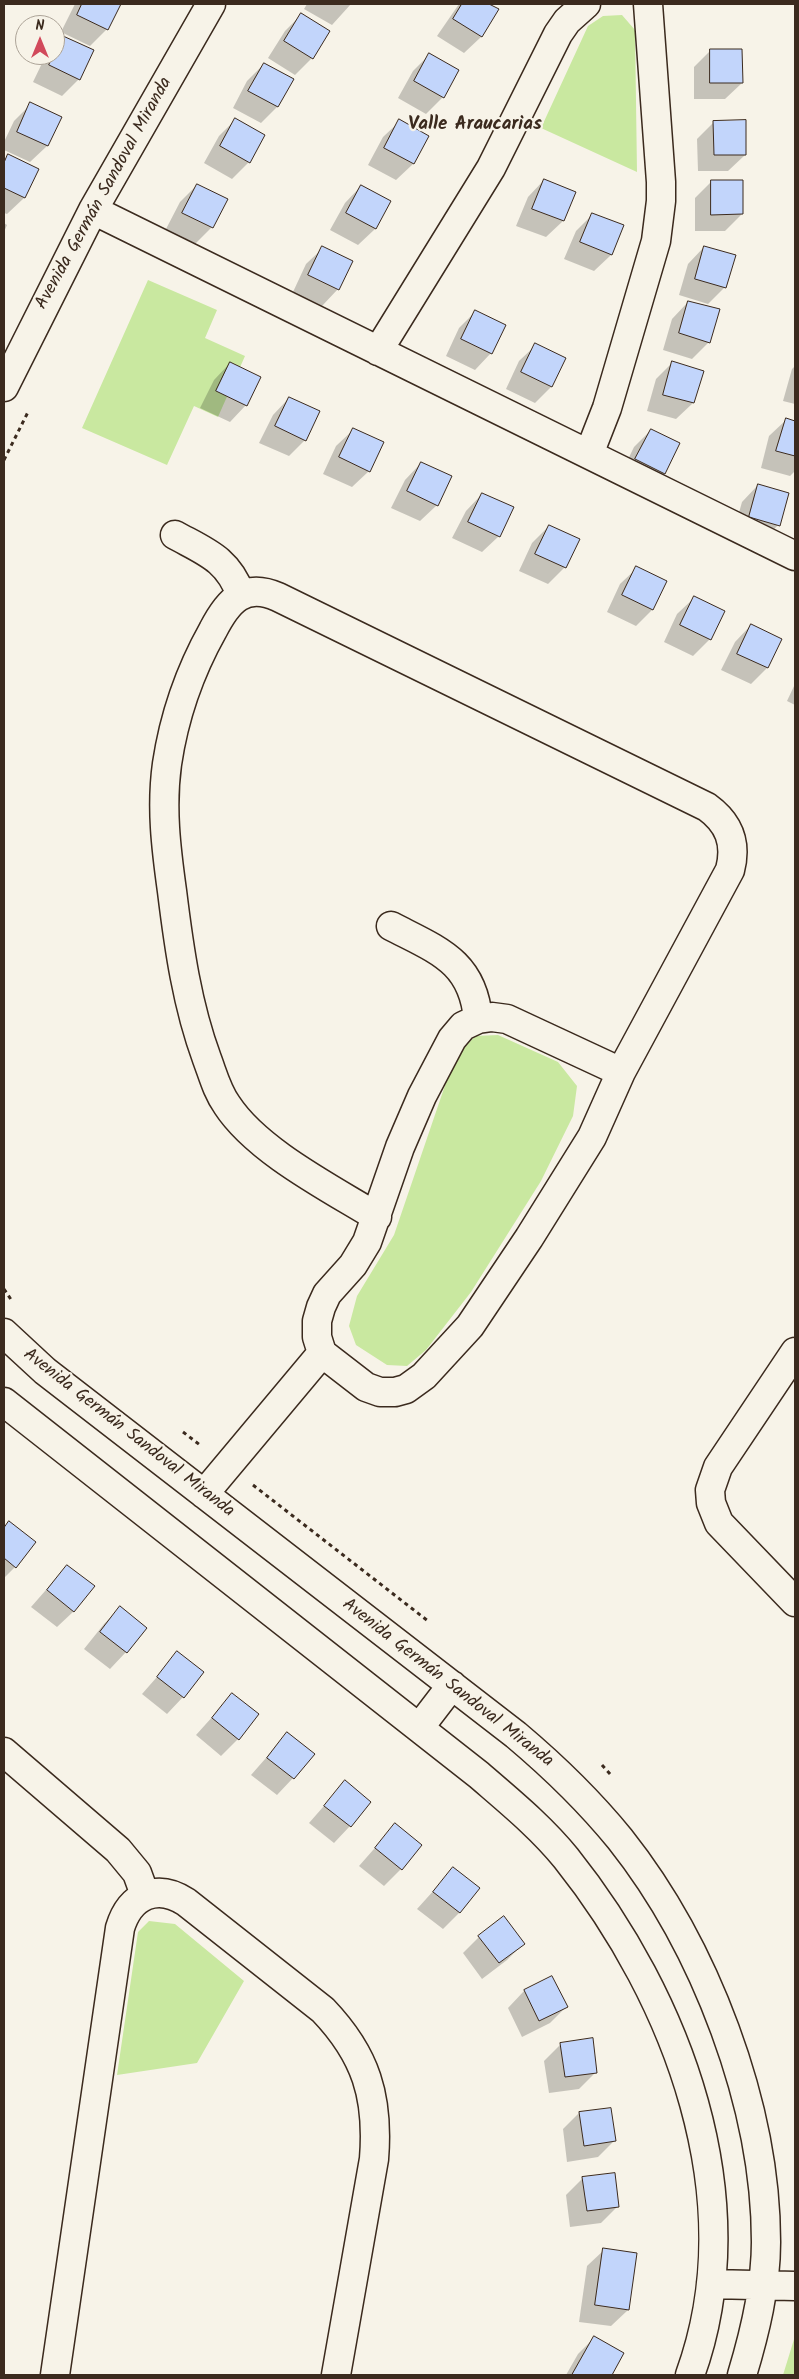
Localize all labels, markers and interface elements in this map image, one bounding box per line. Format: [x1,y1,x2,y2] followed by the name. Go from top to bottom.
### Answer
[15,15,65,65] north arrow
[36,15,44,37] text: N
[32,74,178,314] street label: Avenida Germán Sandoval Miranda
[408,115,542,137] district label: Valle Araucarias
[18,1345,238,1523] street label: Avenida Germán Sandoval Miranda
[337,1595,557,1773] street label: Avenida Germán Sandoval Miranda

